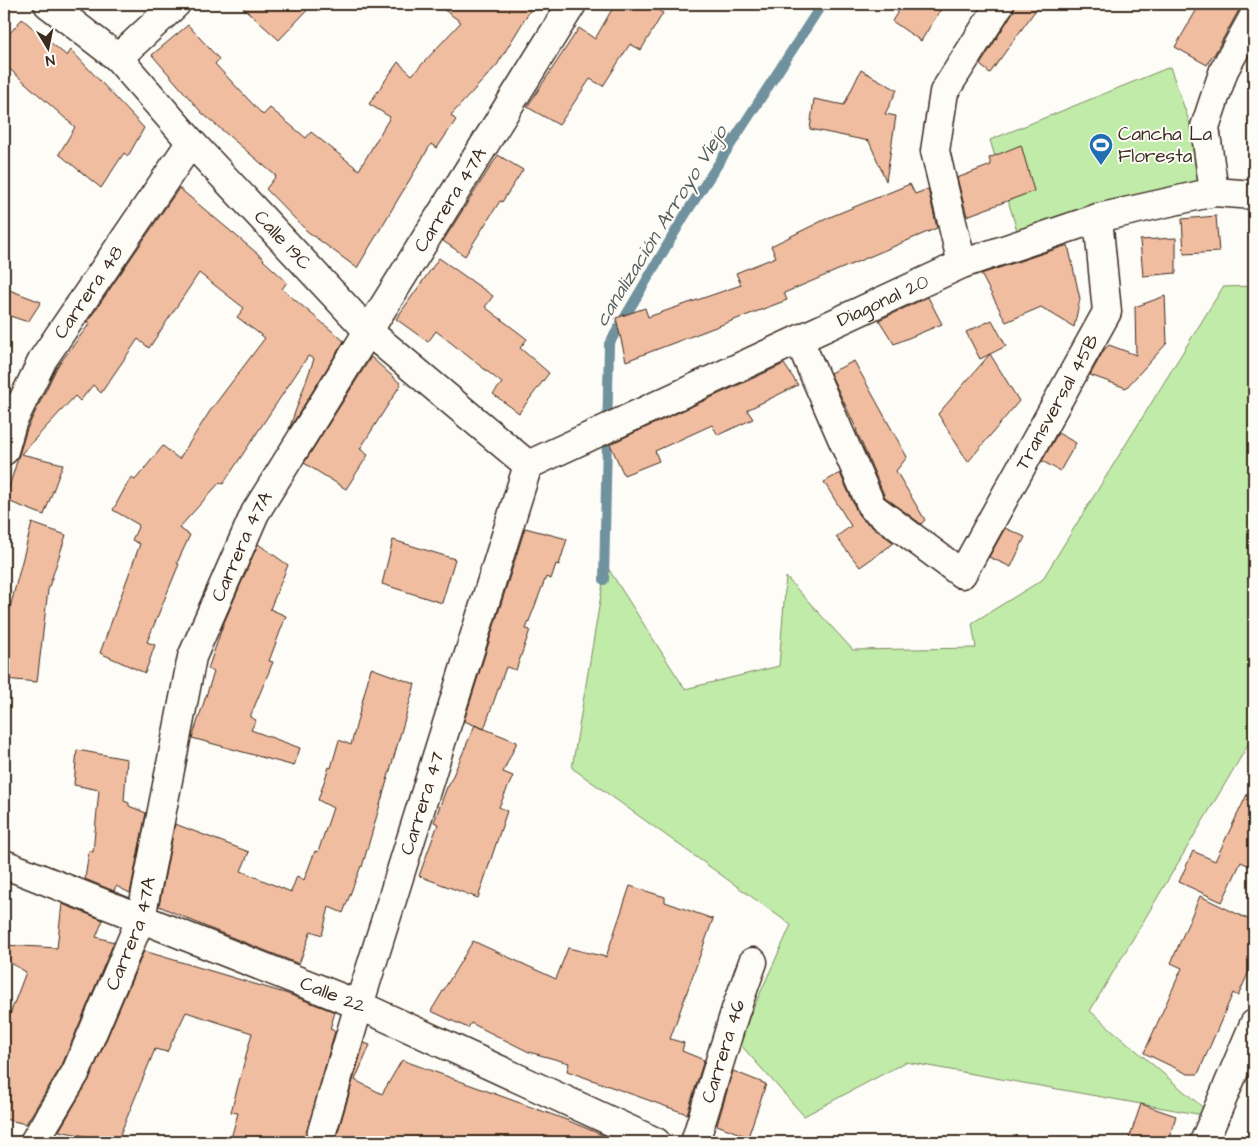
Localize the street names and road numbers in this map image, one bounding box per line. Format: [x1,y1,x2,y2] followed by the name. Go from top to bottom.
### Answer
[407,142,493,257] street label: Carrera 47A
[248,204,318,277] street label: Calle 19C
[47,240,130,344] street label: Carrera 48
[833,268,933,334] street label: Diagonal 20
[1009,329,1106,475] street label: Transversal 45B
[204,486,279,606] street label: Carrera 47A
[393,748,451,858] street label: Carrera 47
[99,874,162,994] street label: Carrera 47A
[296,969,371,1020] street label: Calle 22
[694,996,752,1106] street label: Carrera 46

